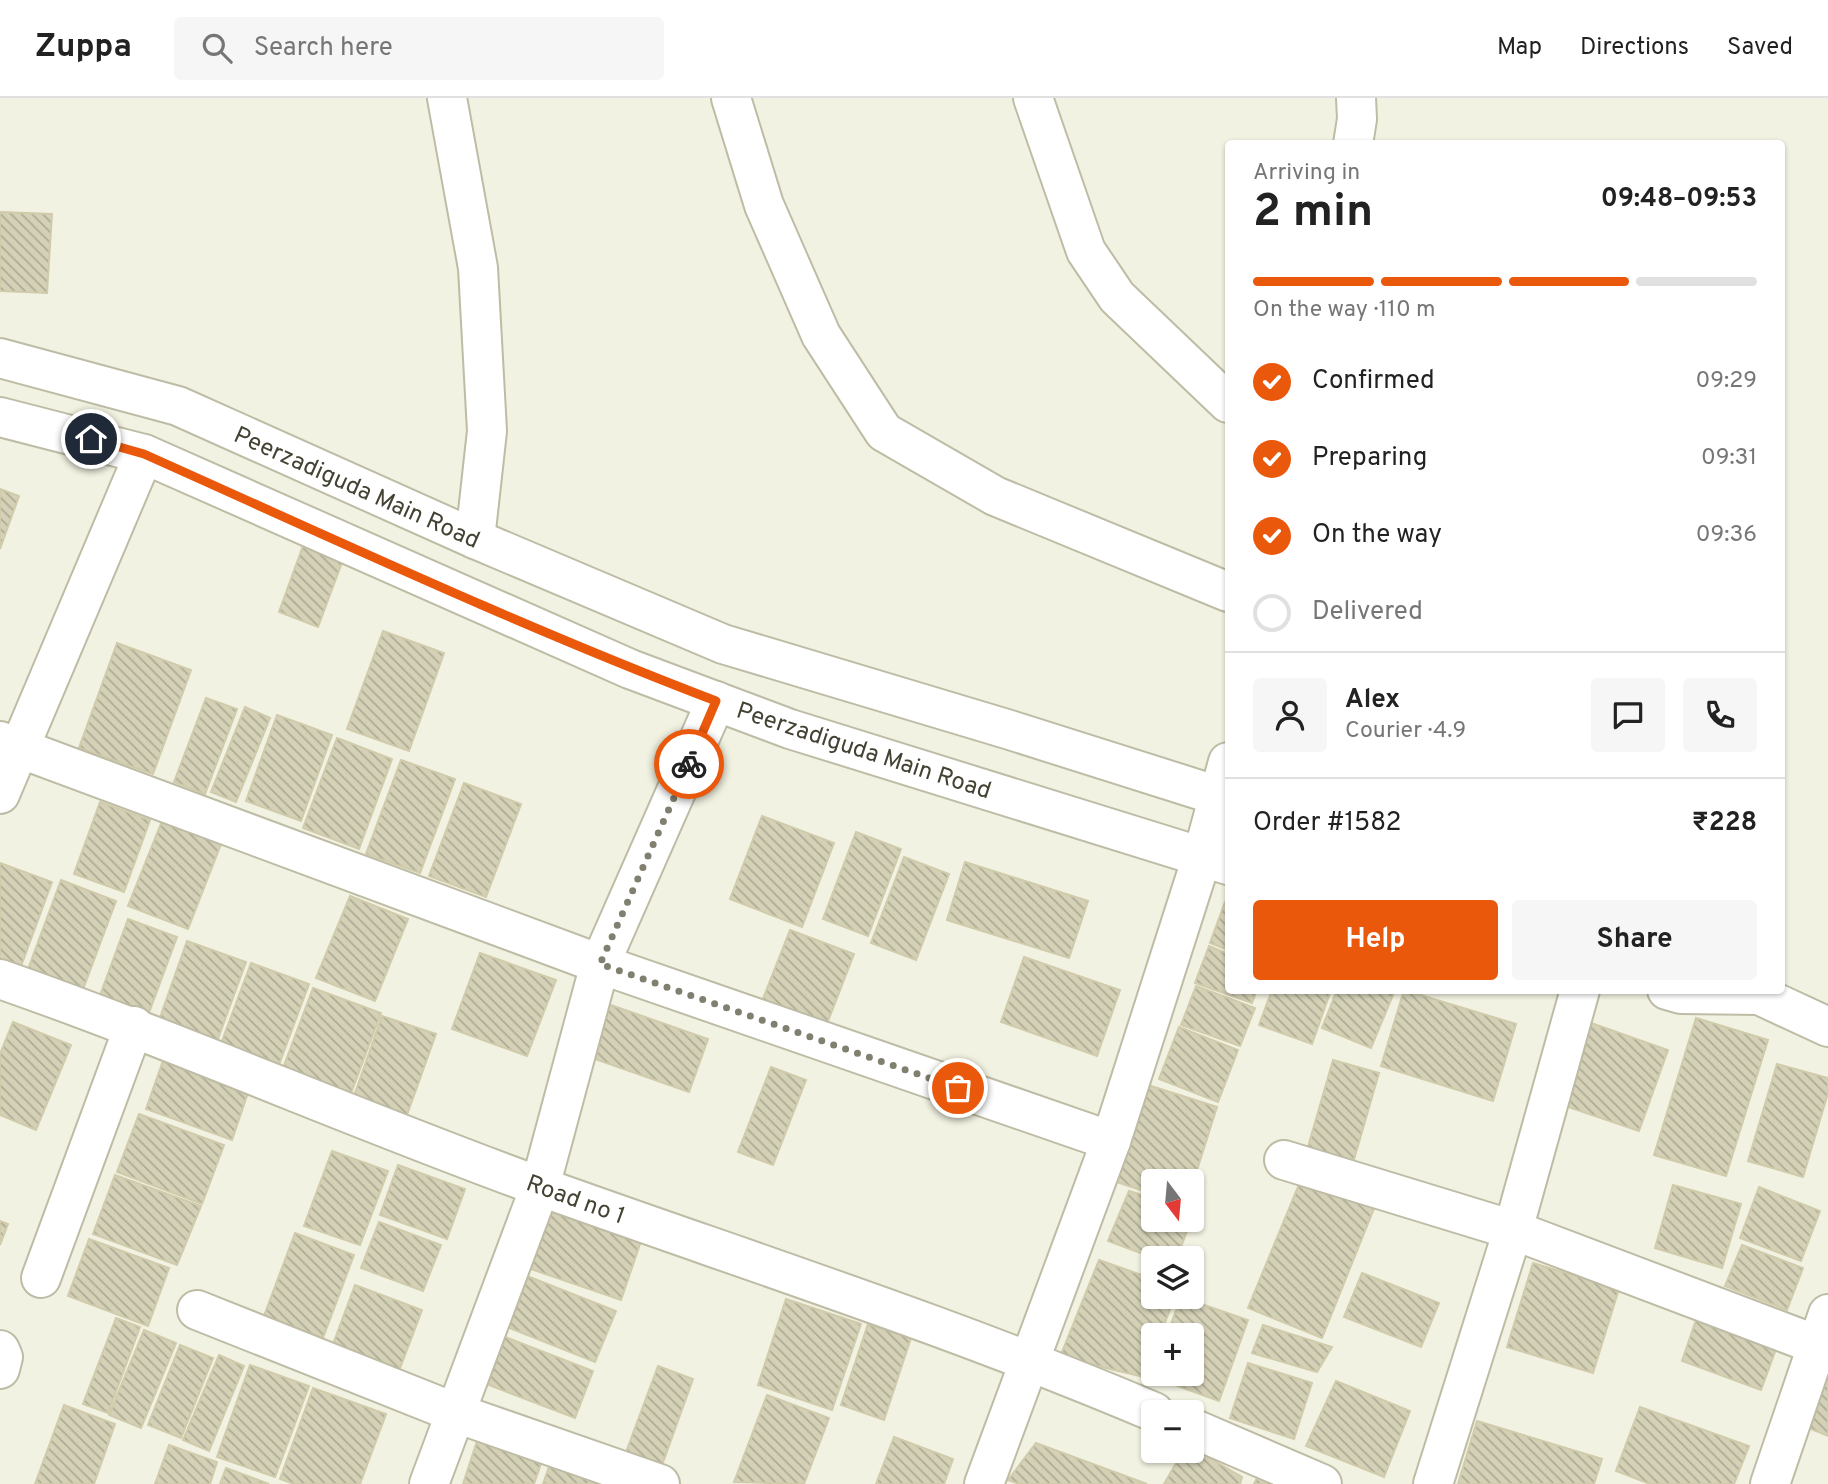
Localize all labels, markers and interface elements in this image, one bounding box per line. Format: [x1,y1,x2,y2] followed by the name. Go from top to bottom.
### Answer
[174,17,664,80] search box
[35,27,132,69] text: Zuppa
[198,29,236,67] icon: search
[254,32,393,65] text: Search here
[1497,33,1542,63] text: Map
[1580,33,1689,63] text: Directions
[1727,33,1793,63] text: Saved
[1253,159,1360,188] text: Arriving in
[1601,183,1757,216] text: 09:48–09:53
[1253,184,1373,243] text: 2 min
[1253,296,1436,325] text: On the way · 110 m
[1253,363,1291,401] icon: check
[1312,365,1435,398] text: Confirmed
[1696,367,1757,396] text: 09:29
[61,409,121,469] pin
[72,420,110,458] icon: home
[229,421,484,557] street label: Peerzadiguda Main Road
[1253,440,1291,478] icon: check
[1312,442,1427,475] text: Preparing
[1701,444,1757,473] text: 09:31
[1253,517,1291,555] icon: check
[1312,519,1442,552] text: On the way
[1696,521,1757,550] text: 09:36
[1312,596,1423,629] text: Delivered
[1253,678,1327,752] button: person
[1591,678,1665,752] button: chat
[1683,678,1757,752] button: phone
[1345,684,1400,717] text: Alex
[732,697,995,807] street label: Peerzadiguda Main Road
[1345,717,1466,746] text: Courier · 4.9
[654,729,724,799] courier
[670,745,708,783] icon: bike
[1253,807,1402,840] text: Order #1582
[1692,807,1757,840] text: ₹228
[1253,900,1498,980] button: Help
[1512,900,1757,980] button: Share
[928,1058,988,1118] pin
[939,1069,977,1107] icon: bag
[522,1169,629,1233] street label: Road no 1
[1141,1169,1204,1232] north arrow
[1141,1169,1204,1463] map controls
[1141,1246,1204,1309] button: layers
[1141,1323,1204,1386] button: +
[1141,1400,1204,1463] button: −

